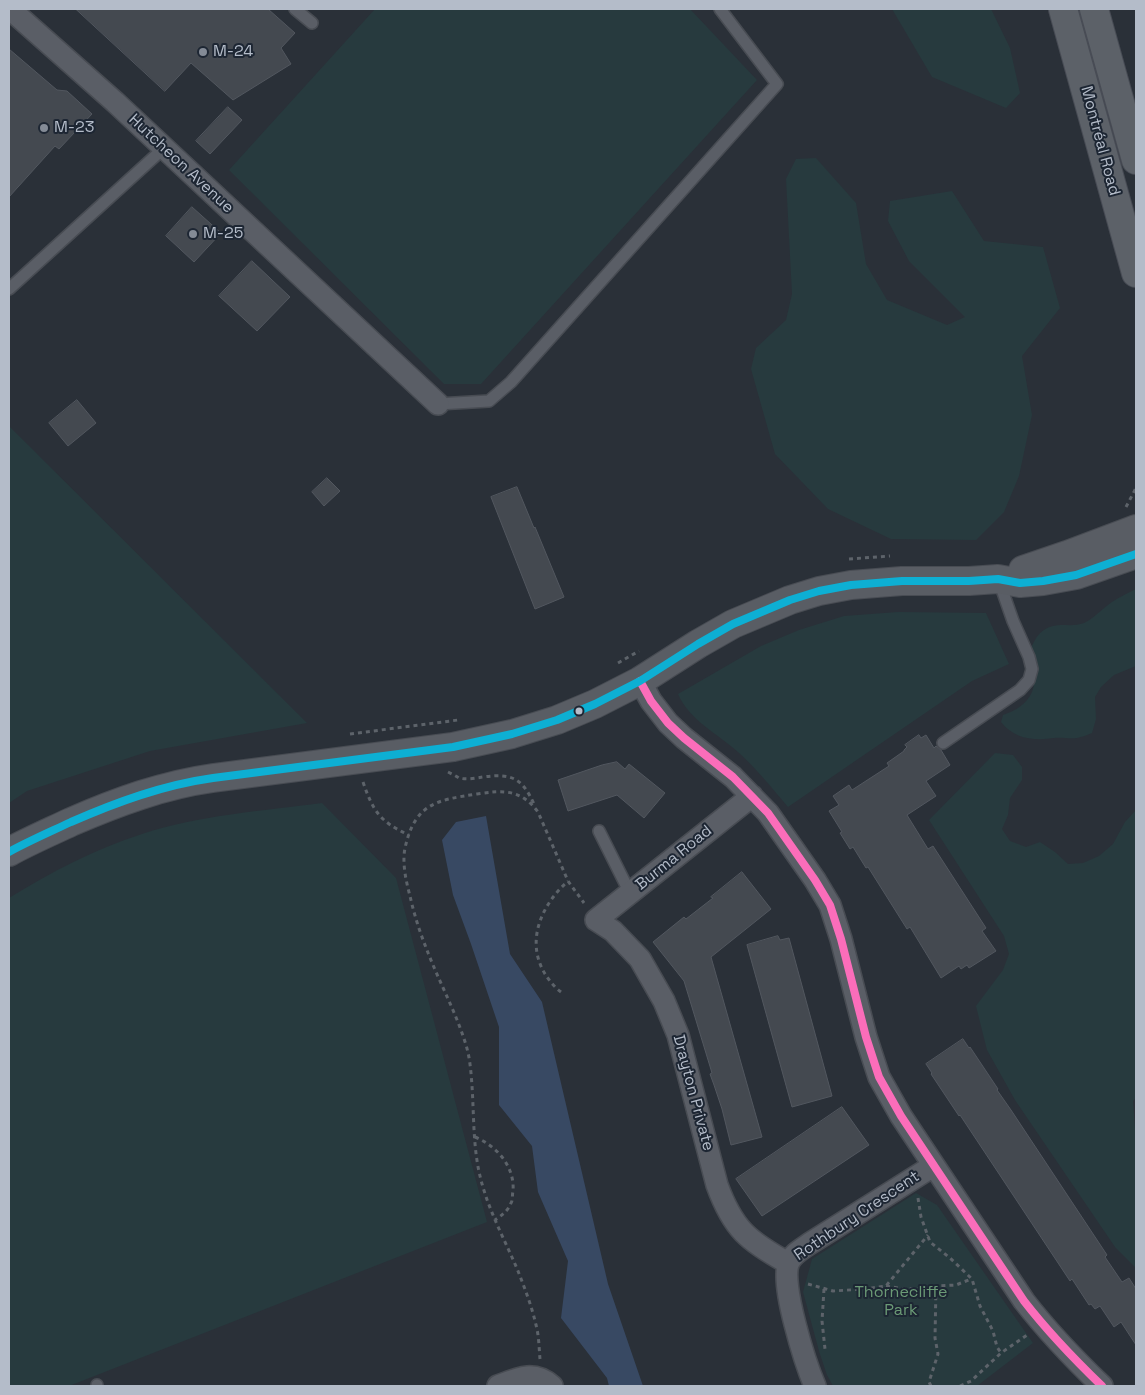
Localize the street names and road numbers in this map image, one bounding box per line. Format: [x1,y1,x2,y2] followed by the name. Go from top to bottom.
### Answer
[1076,84,1124,198] street label: Montréal Road
[125,110,237,218] street label: Hutcheon Avenue
[632,821,716,895] street label: Burma Road
[668,1033,718,1153] street label: Drayton Private
[791,1167,923,1265] street label: Rothbury Crescent

